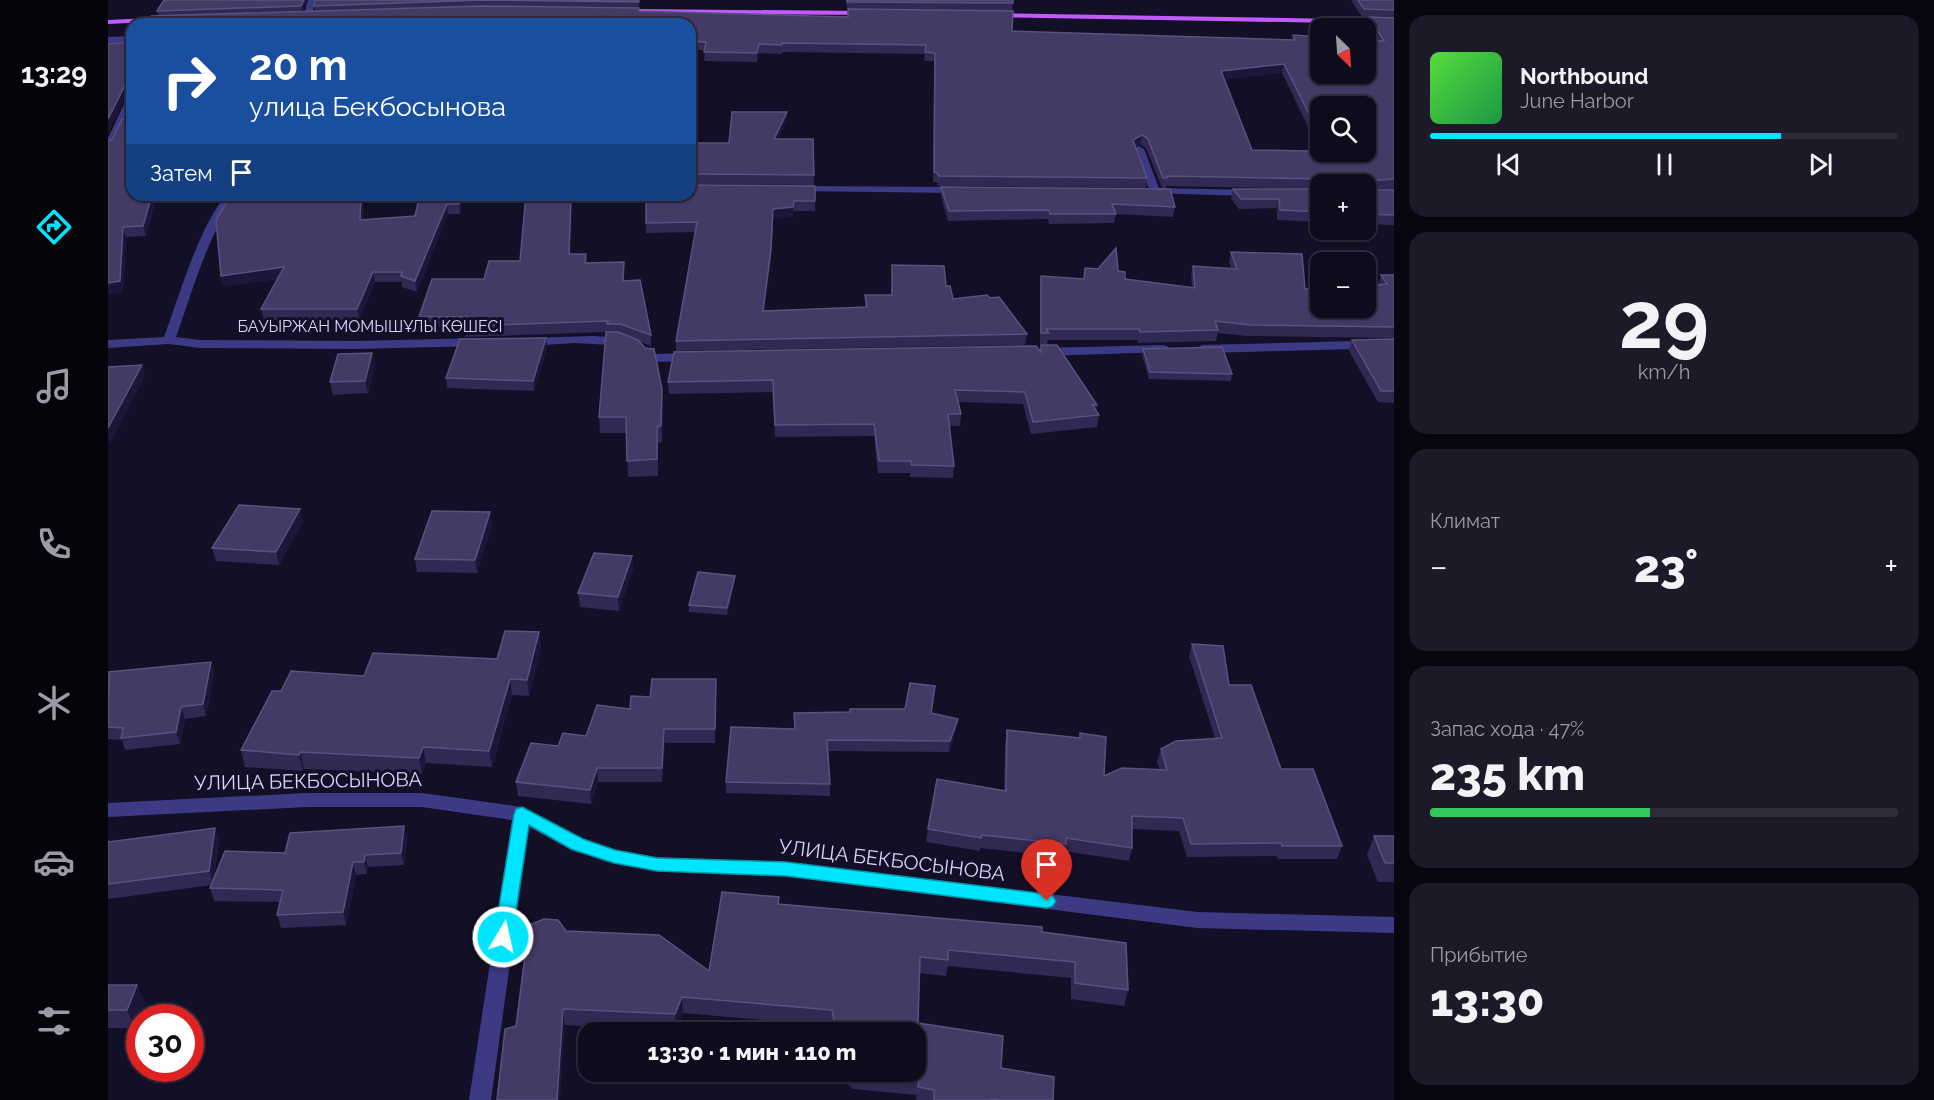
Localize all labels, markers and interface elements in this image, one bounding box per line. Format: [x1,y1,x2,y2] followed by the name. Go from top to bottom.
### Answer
[1310,18,1376,84] north arrow
[1310,18,1376,318] map controls
[249,41,348,90] text: 20 m
[150,42,228,120] icon: right
[21,58,87,89] text: 13:29
[1520,63,1649,89] text: Northbound
[1520,89,1634,113] text: June Harbor
[249,91,506,122] text: улица Бекбосынова
[1310,96,1376,162] button: search
[1492,148,1525,181] icon: previous
[1648,148,1681,181] icon: pause
[1804,148,1837,181] icon: next
[225,156,258,189] icon: arrive
[150,160,213,186] text: Затем
[1310,174,1376,240] button: +
[33,206,75,248] icon: directions
[1310,252,1376,318] button: −
[1619,275,1709,366] text: 29
[238,317,502,336] street label: БАУЫРЖАН МОМЫШҰЛЫ КӨШЕСІ
[1638,360,1690,384] text: km/h
[33,365,75,407] icon: music
[1430,509,1500,533] text: Климат
[33,523,75,565] icon: phone
[1634,540,1698,593] text: 23°
[1430,547,1448,586] text: −
[1884,547,1898,586] text: +
[33,682,75,724] icon: climate
[1430,717,1584,741] text: Запас хода · 47%
[1430,748,1585,801] text: 235 km
[194,767,423,795] street label: УЛИЦА БЕКБОСЫНОВА
[778,834,1007,886] street label: УЛИЦА БЕКБОСЫНОВА
[1021,839,1072,901] pin
[33,841,75,883] icon: car
[1030,848,1063,881] icon: arrive
[471,905,535,969] position arrow
[1430,943,1527,967] text: Прибытие
[1430,974,1544,1027] text: 13:30
[33,1000,75,1042] icon: filters
[126,1004,204,1082] speed limit sign: 30
[648,1039,856,1065] text: 13:30 · 1 мин · 110 m

